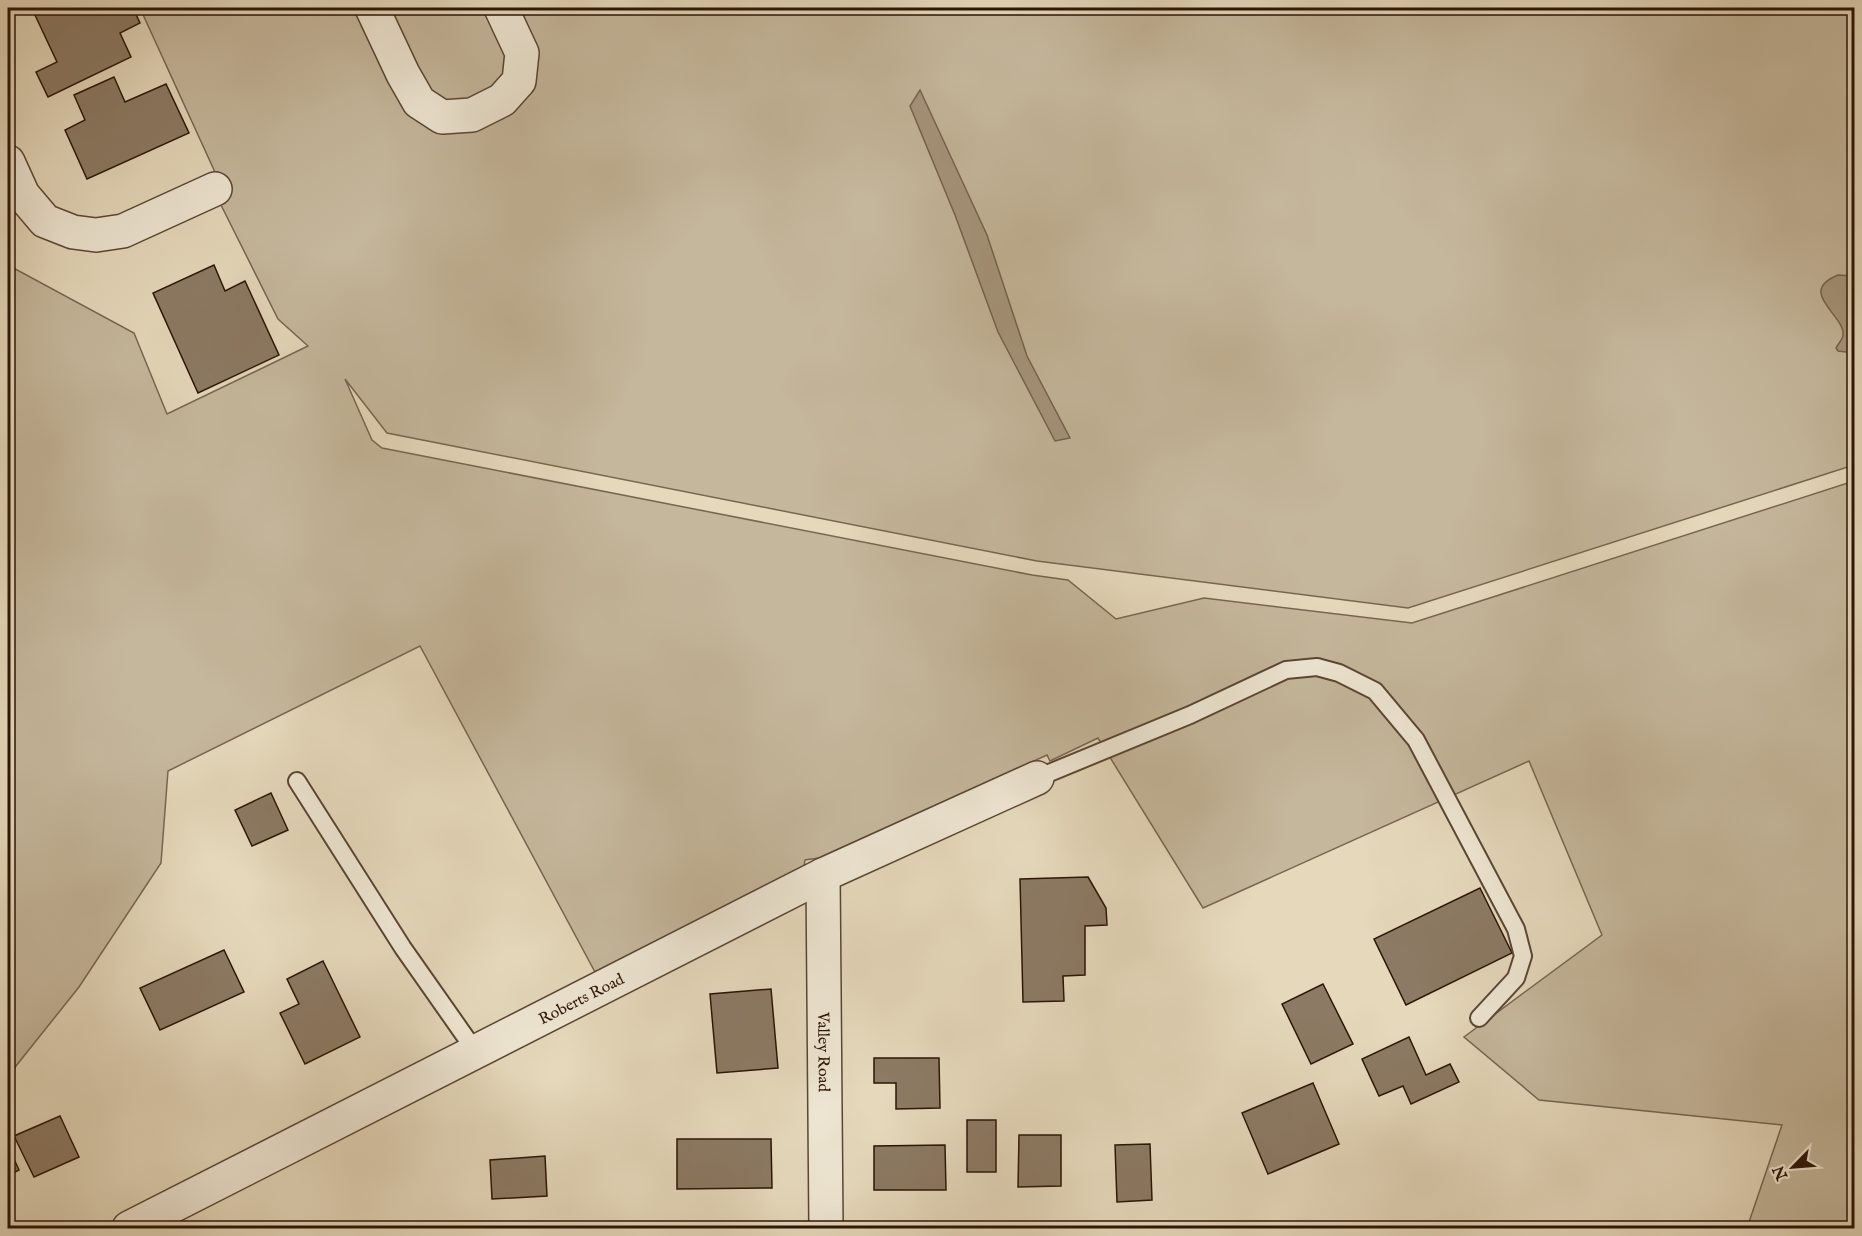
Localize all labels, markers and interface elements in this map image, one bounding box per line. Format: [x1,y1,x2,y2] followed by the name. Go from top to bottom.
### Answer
[536,970,628,1030] street label: Roberts Road
[812,1011,833,1093] street label: Valley Road
[1763,1137,1823,1197] north arrow
[1769,1162,1794,1184] text: N

